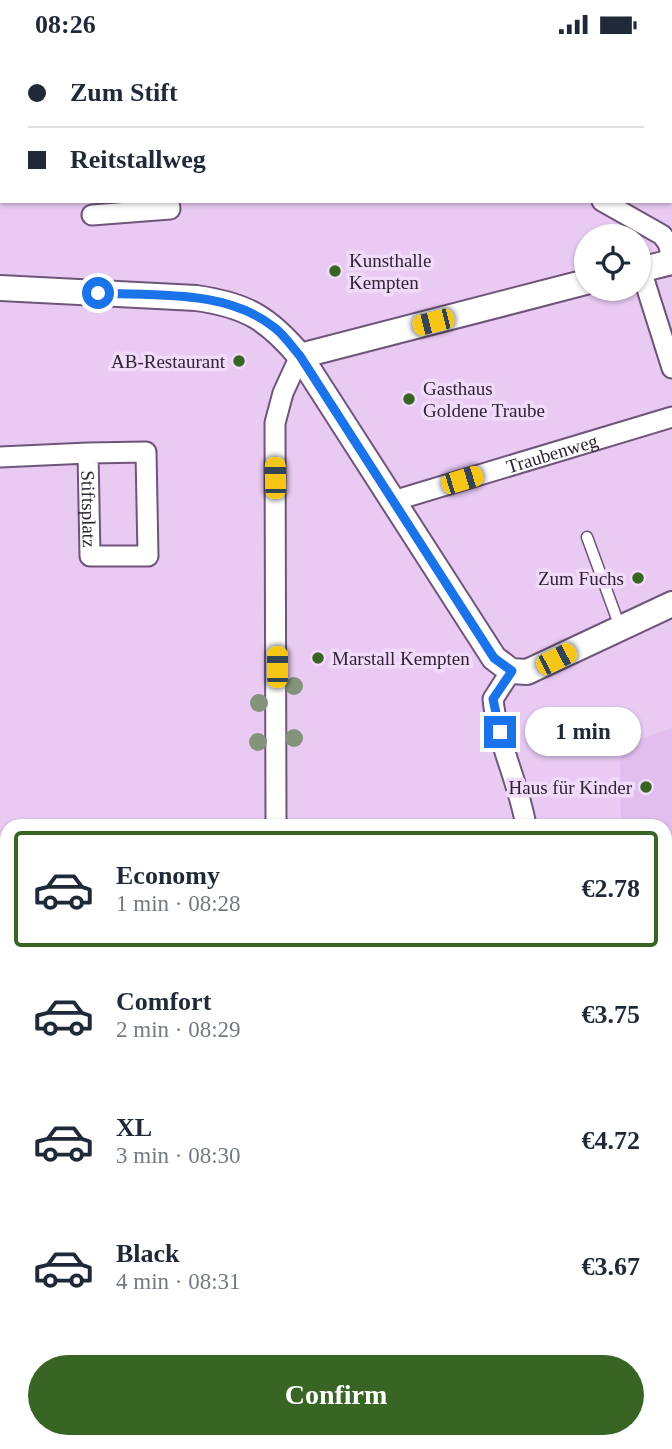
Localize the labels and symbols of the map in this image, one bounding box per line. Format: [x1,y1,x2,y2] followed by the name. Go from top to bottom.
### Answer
[349,250,431,293] place label: Kunsthalle Kempten
[327,263,343,279] marker: Kunsthalle Kempten
[82,277,114,309] route start
[411,307,456,337] car
[111,351,226,372] place label: AB-Restaurant
[231,353,247,369] marker: AB-Restaurant
[423,378,545,421] place label: Gasthaus Goldene Traube
[401,391,417,407] marker: Gasthaus Goldene Traube
[504,429,601,477] street label: Traubenweg
[265,457,286,499] car
[439,464,486,496] car
[78,470,100,548] street label: Stiftsplatz
[538,568,624,589] place label: Zum Fuchs
[630,570,646,586] marker: Zum Fuchs
[533,640,580,678] car
[267,646,288,688] car
[332,648,470,669] place label: Marstall Kempten
[310,650,326,666] marker: Marstall Kempten
[524,707,640,757] callout: 1 min
[484,716,516,748] route end
[509,777,633,798] place label: Haus für Kinder
[638,779,654,795] marker: Haus für Kinder

